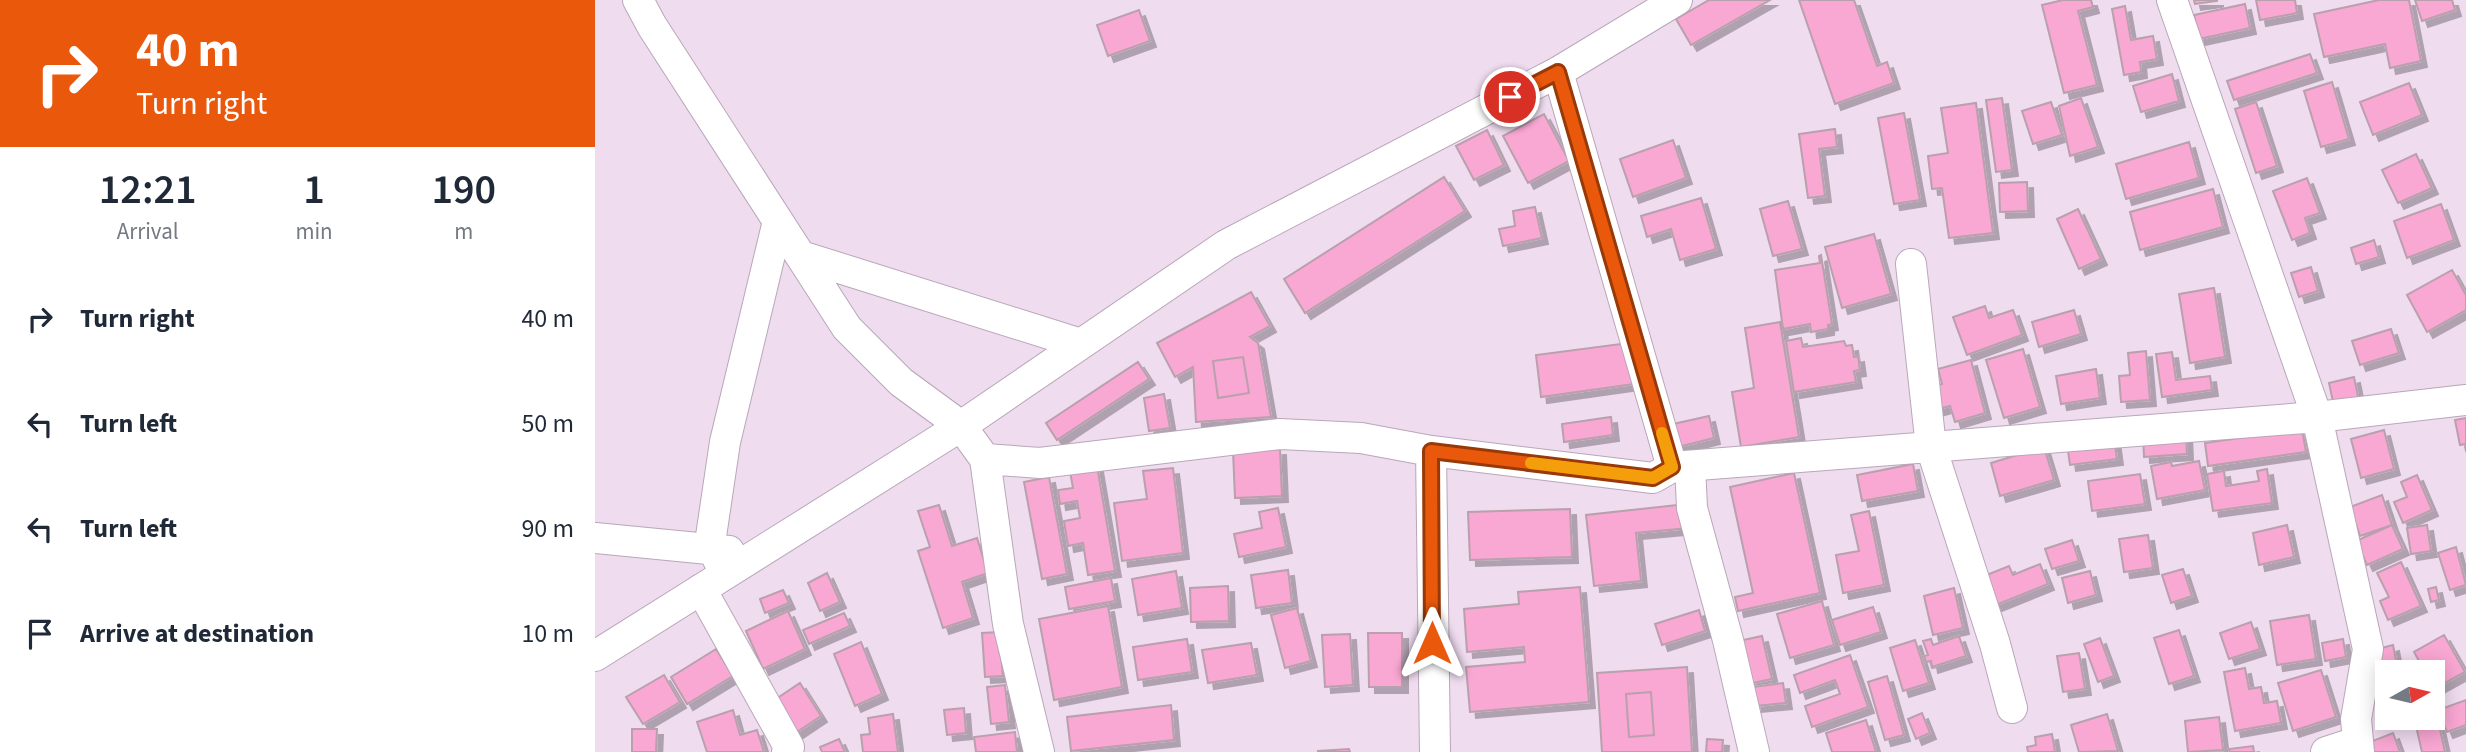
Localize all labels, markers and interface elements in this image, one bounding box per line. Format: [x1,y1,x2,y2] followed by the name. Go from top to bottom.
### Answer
[136,16,240,86] text: 40 m
[21,28,112,119] icon: right
[1480,67,1540,127] pin
[1491,78,1529,116] icon: arrive
[136,81,267,127] text: Turn right
[99,160,197,220] text: 12:21
[303,160,325,220] text: 1
[432,160,496,220] text: 190
[117,215,179,248] text: Arrival
[295,215,333,248] text: min
[454,215,473,248] text: m
[21,300,59,338] icon: right
[80,300,195,337] text: Turn right
[521,300,574,337] text: 40 m
[21,405,59,443] icon: left
[80,405,177,442] text: Turn left
[521,405,574,442] text: 50 m
[21,510,59,548] icon: left
[80,510,177,547] text: Turn left
[521,510,574,547] text: 90 m
[1395,606,1469,680] position arrow
[21,615,59,653] icon: arrive
[80,615,314,652] text: Arrive at destination
[521,615,574,652] text: 10 m
[2375,660,2445,730] north arrow
[2375,660,2445,730] map controls

